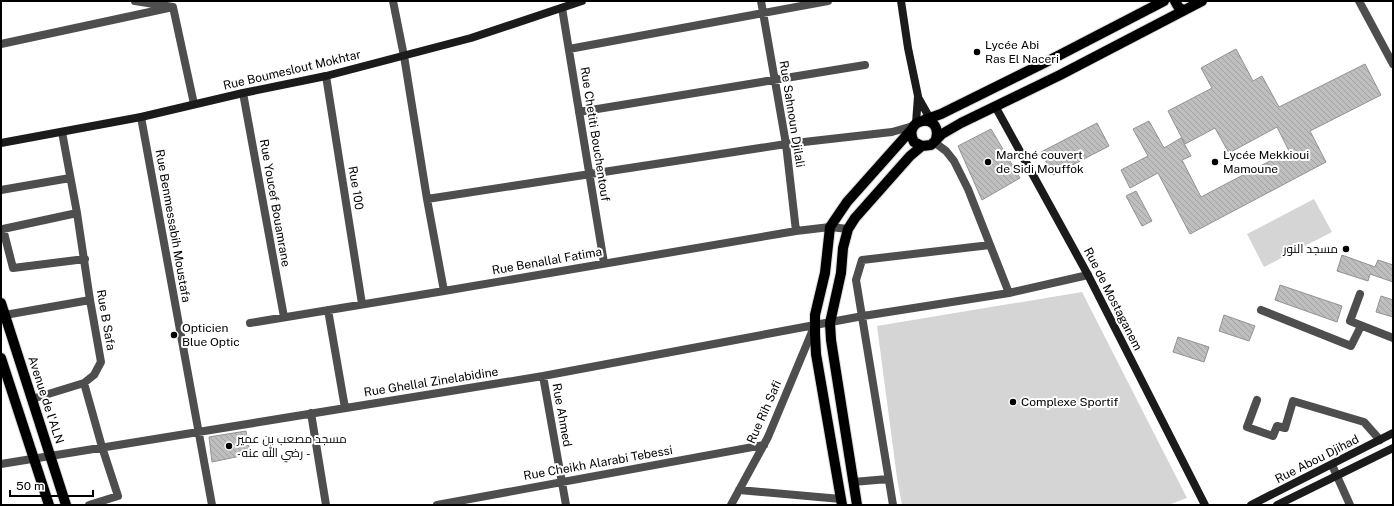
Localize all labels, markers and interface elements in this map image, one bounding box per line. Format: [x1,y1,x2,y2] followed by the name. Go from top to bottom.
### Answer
[985,38,1059,66] place label: Lycée Abi Ras El Naceri
[222,47,363,93] street label: Rue Boumeslout Mokhtar
[972,47,982,57] marker: Lycée Abi Ras El Naceri
[777,60,807,169] street label: Rue Sahnoun Djilali
[577,66,613,203] street label: Rue Chetiti Bouchentouf
[257,138,293,268] street label: Rue Youcef Bouamrane
[153,148,193,304] street label: Rue Benmessabih Moustafa
[996,148,1084,176] place label: Marché couvert de Sidi Mouffok
[1223,148,1309,176] place label: Lycée Mekkioui Mamoune
[983,157,993,167] marker: Marché couvert de Sidi Mouffok
[1210,157,1220,167] marker: Lycée Mekkioui Mamoune
[346,165,366,211] street label: Rue 100
[1282,242,1338,256] place label: مسجد النور
[491,244,603,278] street label: Rue Benallal Fatima
[1341,244,1351,254] marker: مسجد النور
[1081,245,1145,353] street label: Rue de Mostaganem
[94,289,118,351] street label: Rue B Safa
[182,321,240,349] place label: Opticien Blue Optic
[169,330,179,340] marker: Opticien Blue Optic
[25,354,67,446] street label: Avenue de l'ALN
[363,364,499,400] street label: Rue Ghellal Zinelabidine
[744,378,784,446] street label: Rue Rih Safi
[550,382,574,448] street label: Rue Ahmed
[1021,395,1119,409] place label: Complexe Sportif
[1008,397,1018,407] marker: Complexe Sportif
[236,432,347,463] place label: مسجد مصعب بن عمير -رضي الله عنه -
[1273,432,1361,486] street label: Rue Abou Djihad
[224,441,234,451] marker: مسجد مصعب بن عمير -رضي الله عنه -
[522,443,674,483] street label: Rue Cheikh Alarabi Tebessi
[10,472,93,498] scale bar
[16,479,44,493] text: 50 m

